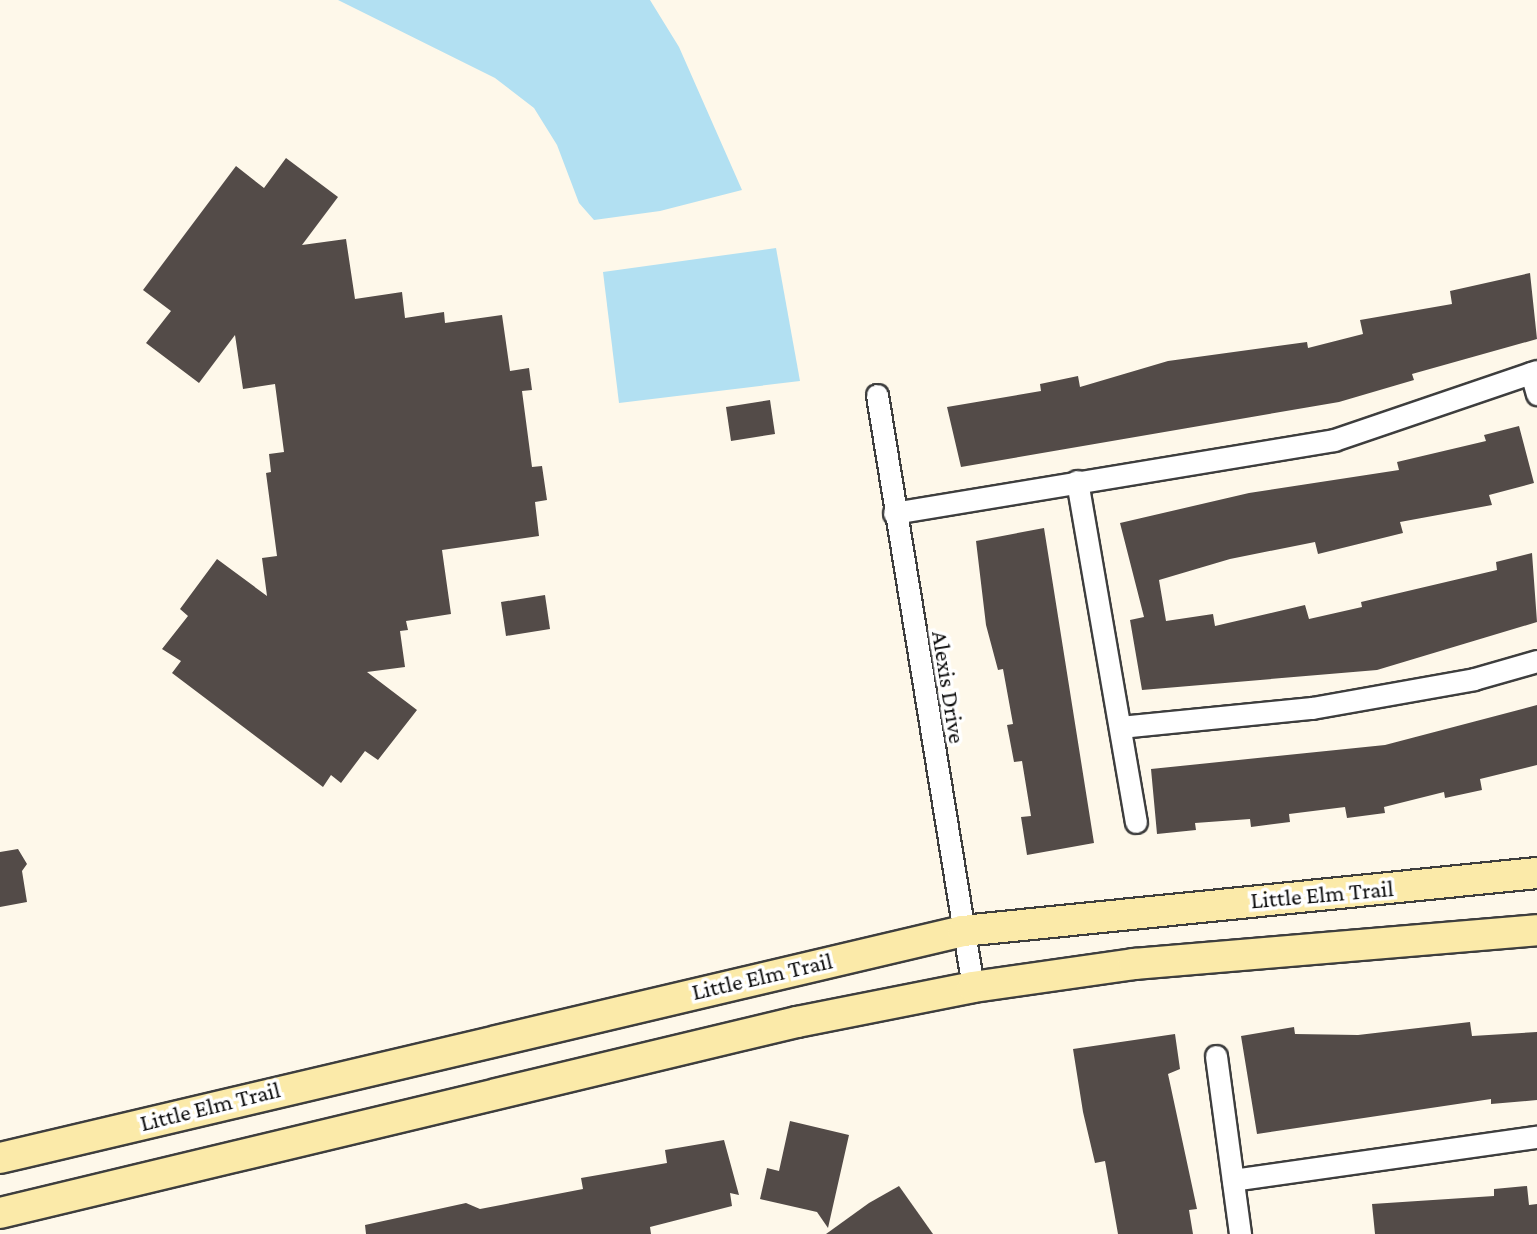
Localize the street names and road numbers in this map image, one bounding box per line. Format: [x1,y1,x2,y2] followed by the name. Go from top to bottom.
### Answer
[926,629,972,745] street label: Alexis Drive
[1249,873,1395,915] street label: Little Elm Trail
[689,946,835,1006] street label: Little Elm Trail
[137,1075,283,1137] street label: Little Elm Trail

